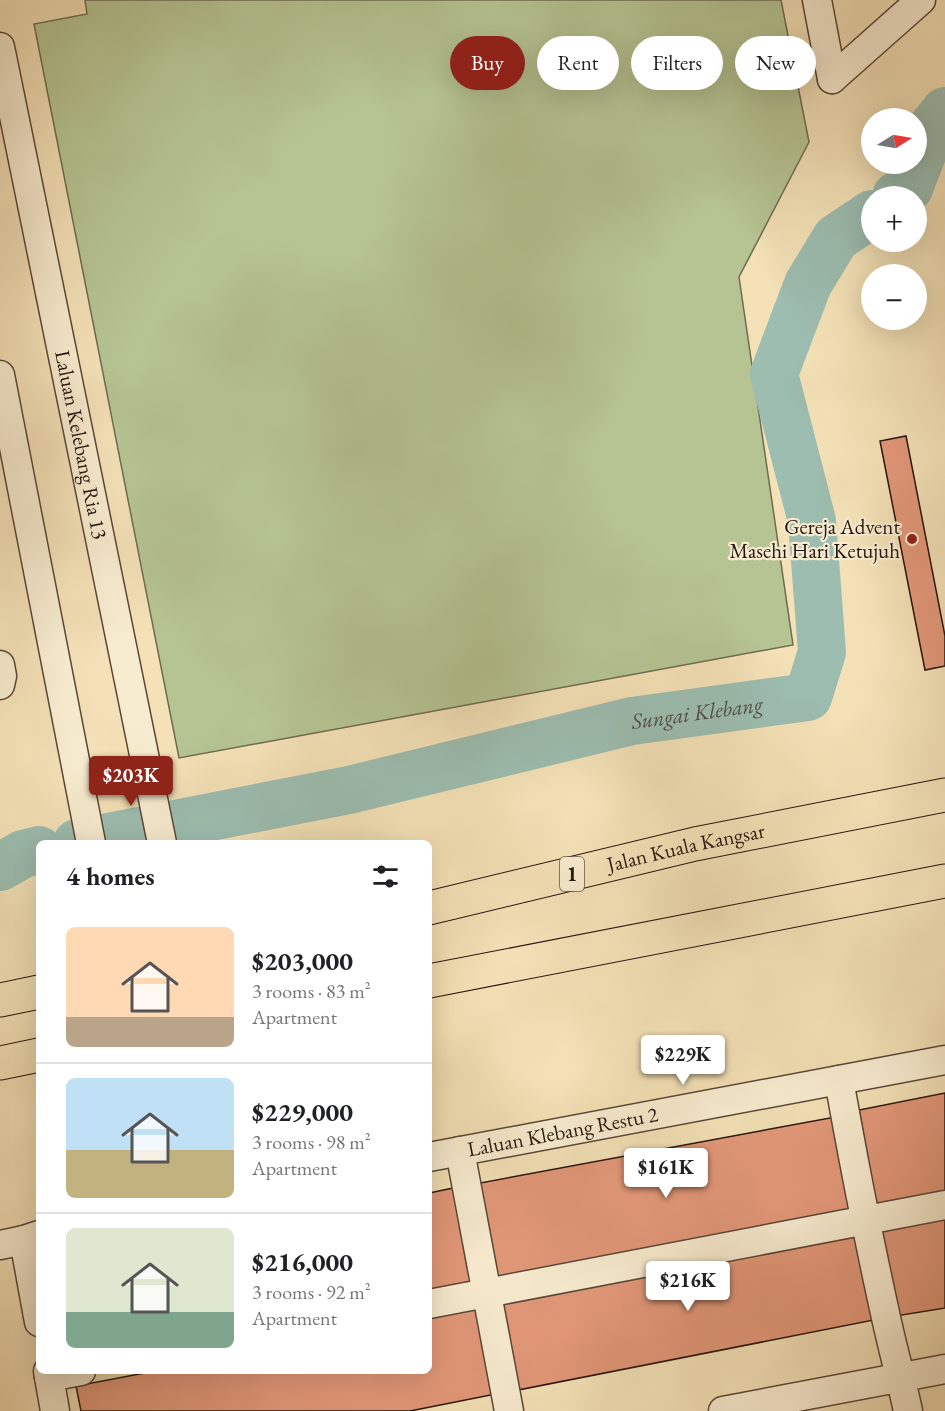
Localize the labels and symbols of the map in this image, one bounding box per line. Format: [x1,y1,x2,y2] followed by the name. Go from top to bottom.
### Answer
[861,108,927,174] north arrow
[49,348,114,542] street label: Laluan Kelebang Ria 13
[729,513,900,564] place label: Gereja Advent Masehi Hari Ketujuh
[905,532,919,546] marker: Gereja Advent Masehi Hari Ketujuh
[629,689,765,736] water label: Sungai Klebang
[89,756,173,807] pin: $203K
[602,817,767,878] street label: Jalan Kuala Kangsar
[560,857,584,891] road number: 1
[641,1035,725,1086] pin: $229K
[465,1100,660,1163] street label: Laluan Klebang Restu 2
[624,1148,708,1199] pin: $161K
[646,1261,730,1312] pin: $216K

